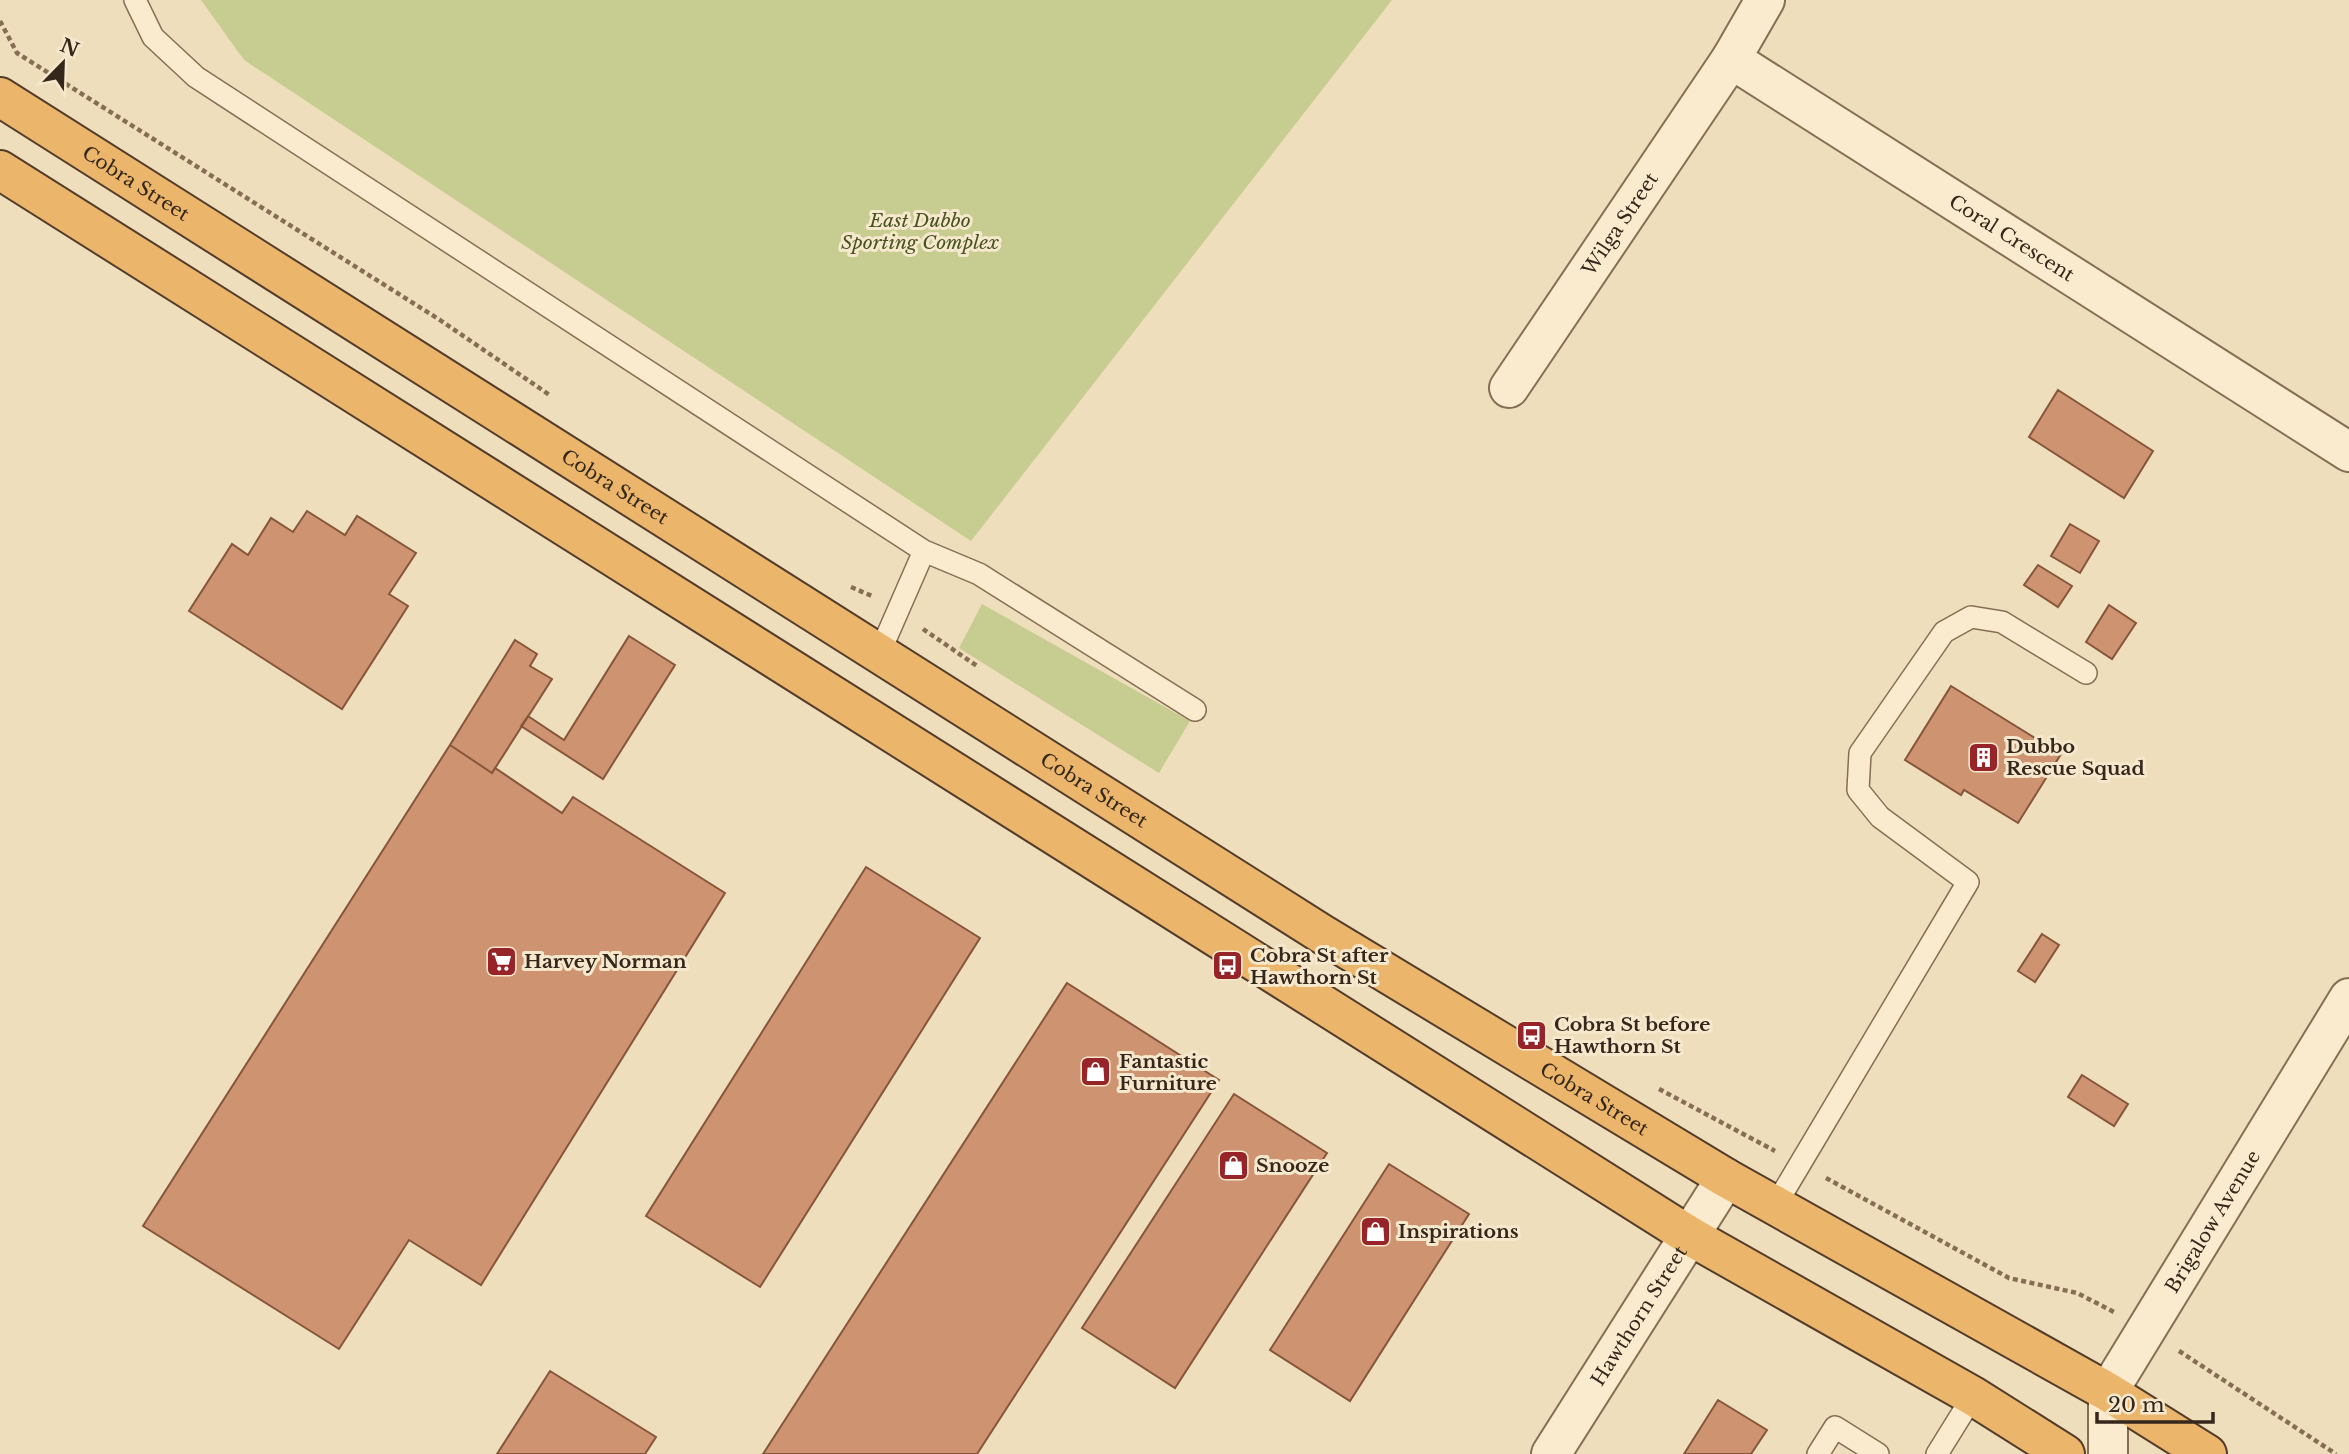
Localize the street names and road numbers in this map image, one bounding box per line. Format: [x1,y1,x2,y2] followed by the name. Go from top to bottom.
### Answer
[78,141,194,226] street label: Cobra Street
[1576,167,1663,281] street label: Wilga Street
[1945,189,2080,286] street label: Coral Crescent
[557,444,674,529] street label: Cobra Street
[1036,747,1153,833] street label: Cobra Street
[1536,1057,1653,1140] street label: Cobra Street
[2160,1146,2265,1297] street label: Brigalow Avenue
[1586,1240,1692,1390] street label: Hawthorn Street

